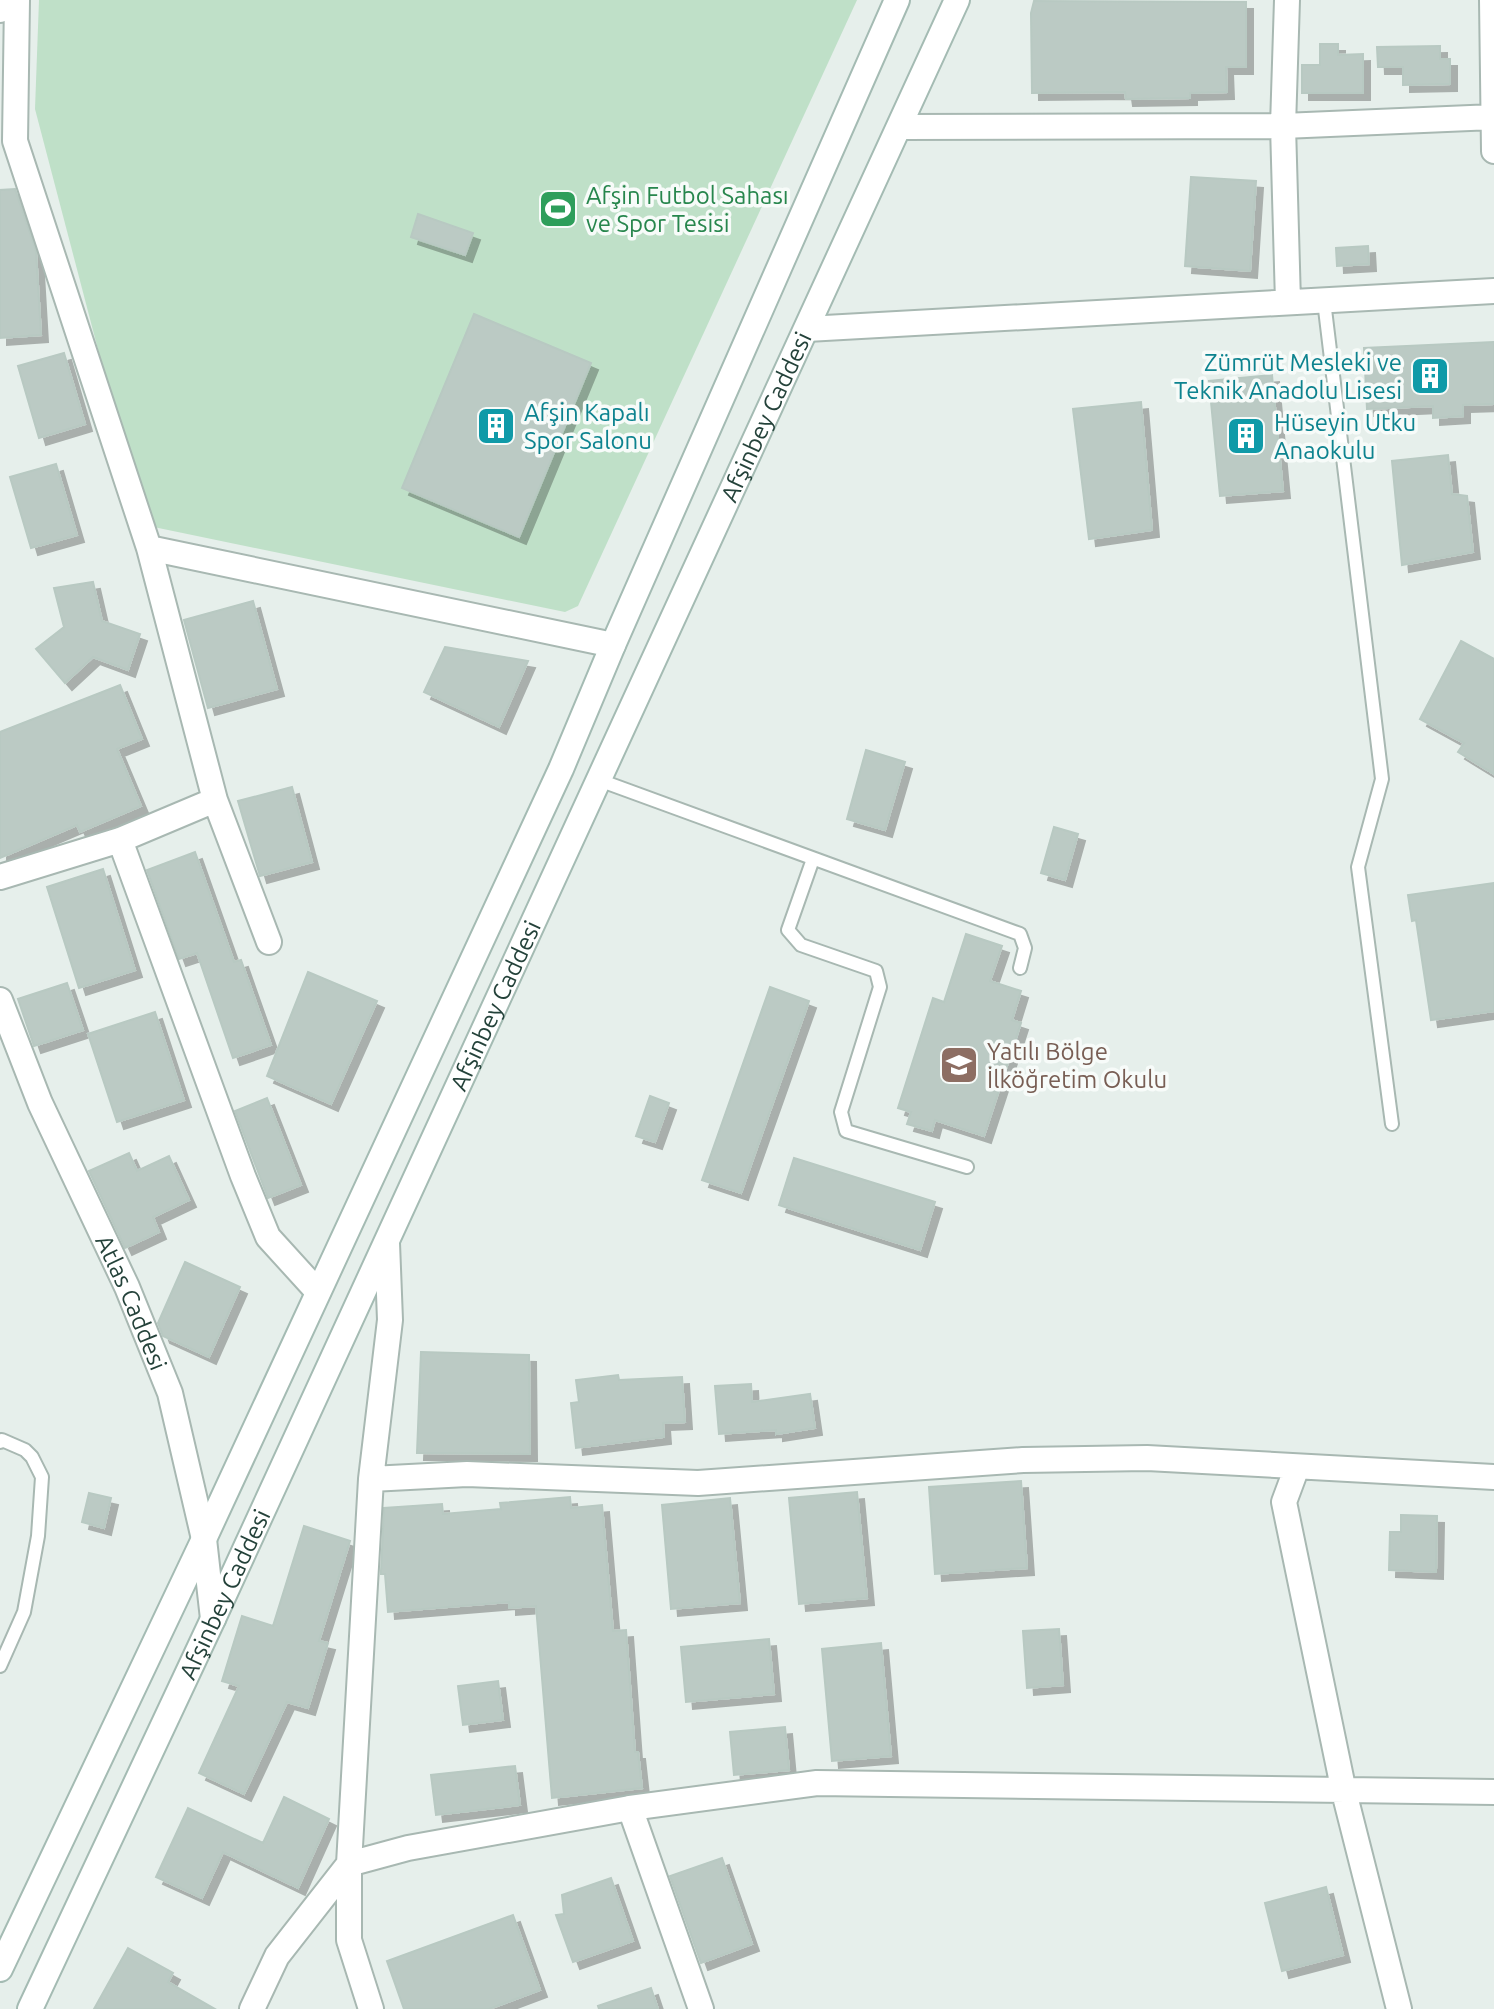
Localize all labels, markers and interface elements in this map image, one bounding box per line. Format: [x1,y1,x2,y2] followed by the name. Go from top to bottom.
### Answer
[586,182,789,237] place label: Afşin Futbol Sahası ve Spor Tesisi
[537,188,579,230] sports icon: Afşin Futbol Sahası ve Spor Tesisi
[715,328,816,506] street label: Afşinbey Caddesi
[1174,349,1402,404] place label: Zümrüt Mesleki ve Teknik Anadolu Lisesi
[1409,355,1451,397] building icon: Zümrüt Mesleki ve Teknik Anadolu Lisesi
[524,399,652,454] place label: Afşin Kapalı Spor Salonu
[475,405,517,447] building icon: Afşin Kapalı Spor Salonu
[1274,409,1416,464] place label: Hüseyin Utku Anaokulu
[1225,415,1267,457] building icon: Hüseyin Utku Anaokulu
[444,916,546,1095] street label: Afşinbey Caddesi
[987,1038,1167,1093] place label: Yatılı Bölge İlköğretim Okulu
[938,1044,980,1086] school or university icon: Yatılı Bölge İlköğretim Okulu
[91,1230,173,1374] street label: Atlas Caddesi
[173,1505,275,1683] street label: Afşinbey Caddesi

